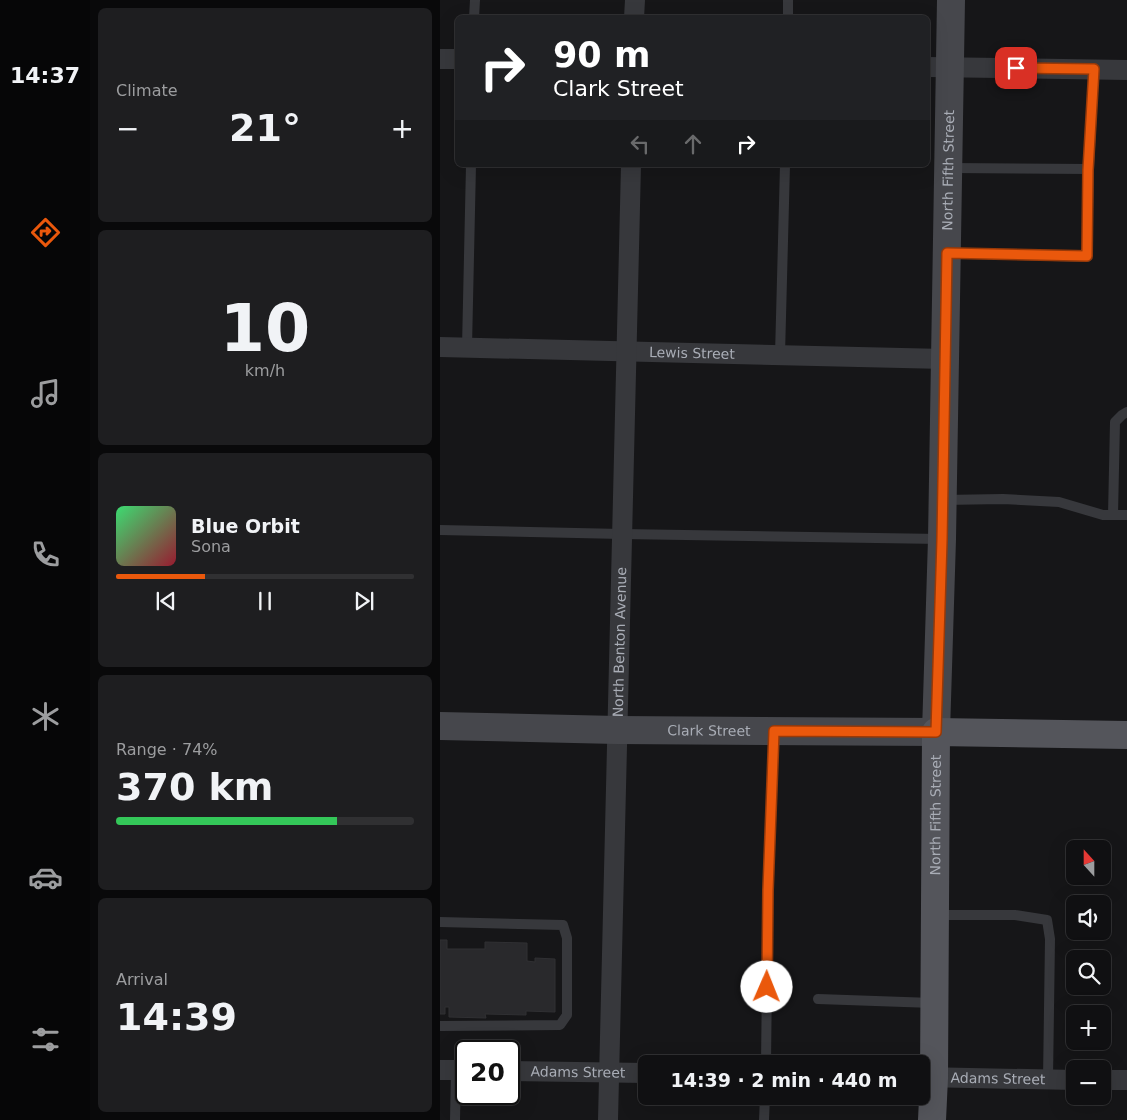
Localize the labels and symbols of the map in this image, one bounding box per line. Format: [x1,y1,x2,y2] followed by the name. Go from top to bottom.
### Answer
[995,47,1037,89] pin
[939,109,957,231] street label: North Fifth Street
[649,344,736,362] street label: Lewis Street
[610,567,629,717] street label: North Benton Avenue
[667,722,751,739] street label: Clark Street
[927,754,944,875] street label: North Fifth Street
[1066,840,1111,885] north arrow
[740,960,792,1012] position arrow
[455,1040,520,1105] speed limit sign: 20
[530,1063,626,1081] street label: Adams Street
[950,1070,1046,1087] street label: Adams Street

